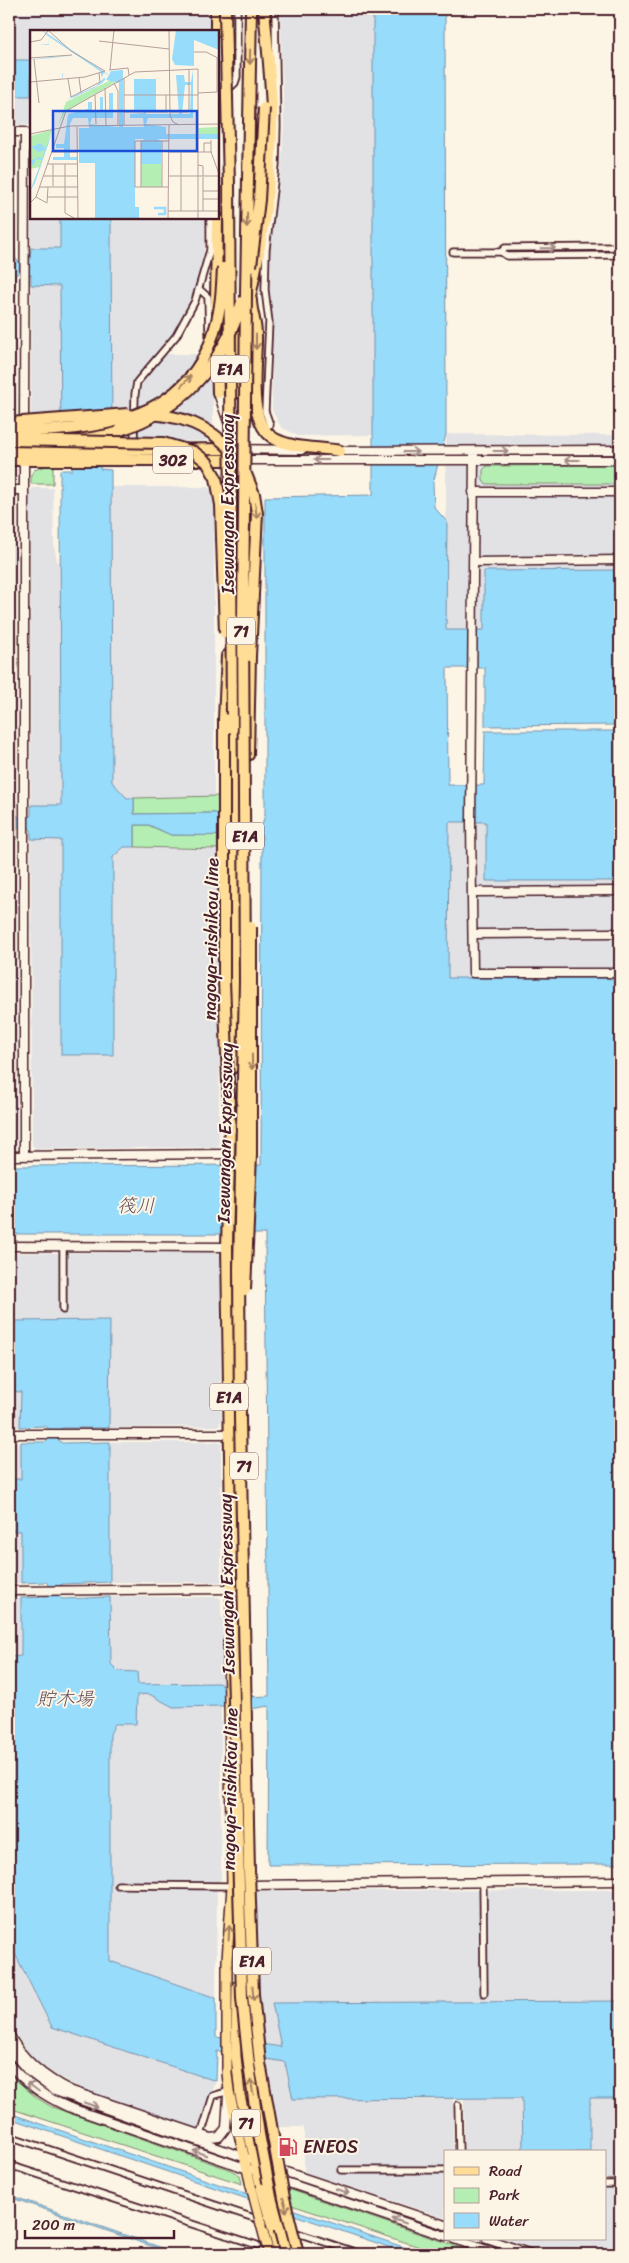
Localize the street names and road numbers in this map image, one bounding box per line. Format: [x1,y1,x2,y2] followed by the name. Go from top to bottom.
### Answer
[211,356,249,382] road number: E1A
[212,413,244,595] street label: Isewangan Expressway
[153,446,193,474] road number: 302
[227,618,255,644] road number: 71
[226,822,264,849] road number: E1A
[194,857,228,1020] street label: nagoya-nishikou line
[207,1042,243,1224] street label: Isewangan Expressway
[210,1384,248,1410] road number: E1A
[230,1452,258,1480] road number: 71
[209,1493,245,1675] street label: Isewangan Expressway
[213,1707,247,1870] street label: nagoya-nishikou line
[233,1948,271,1974] road number: E1A
[232,2110,260,2136] road number: 71

